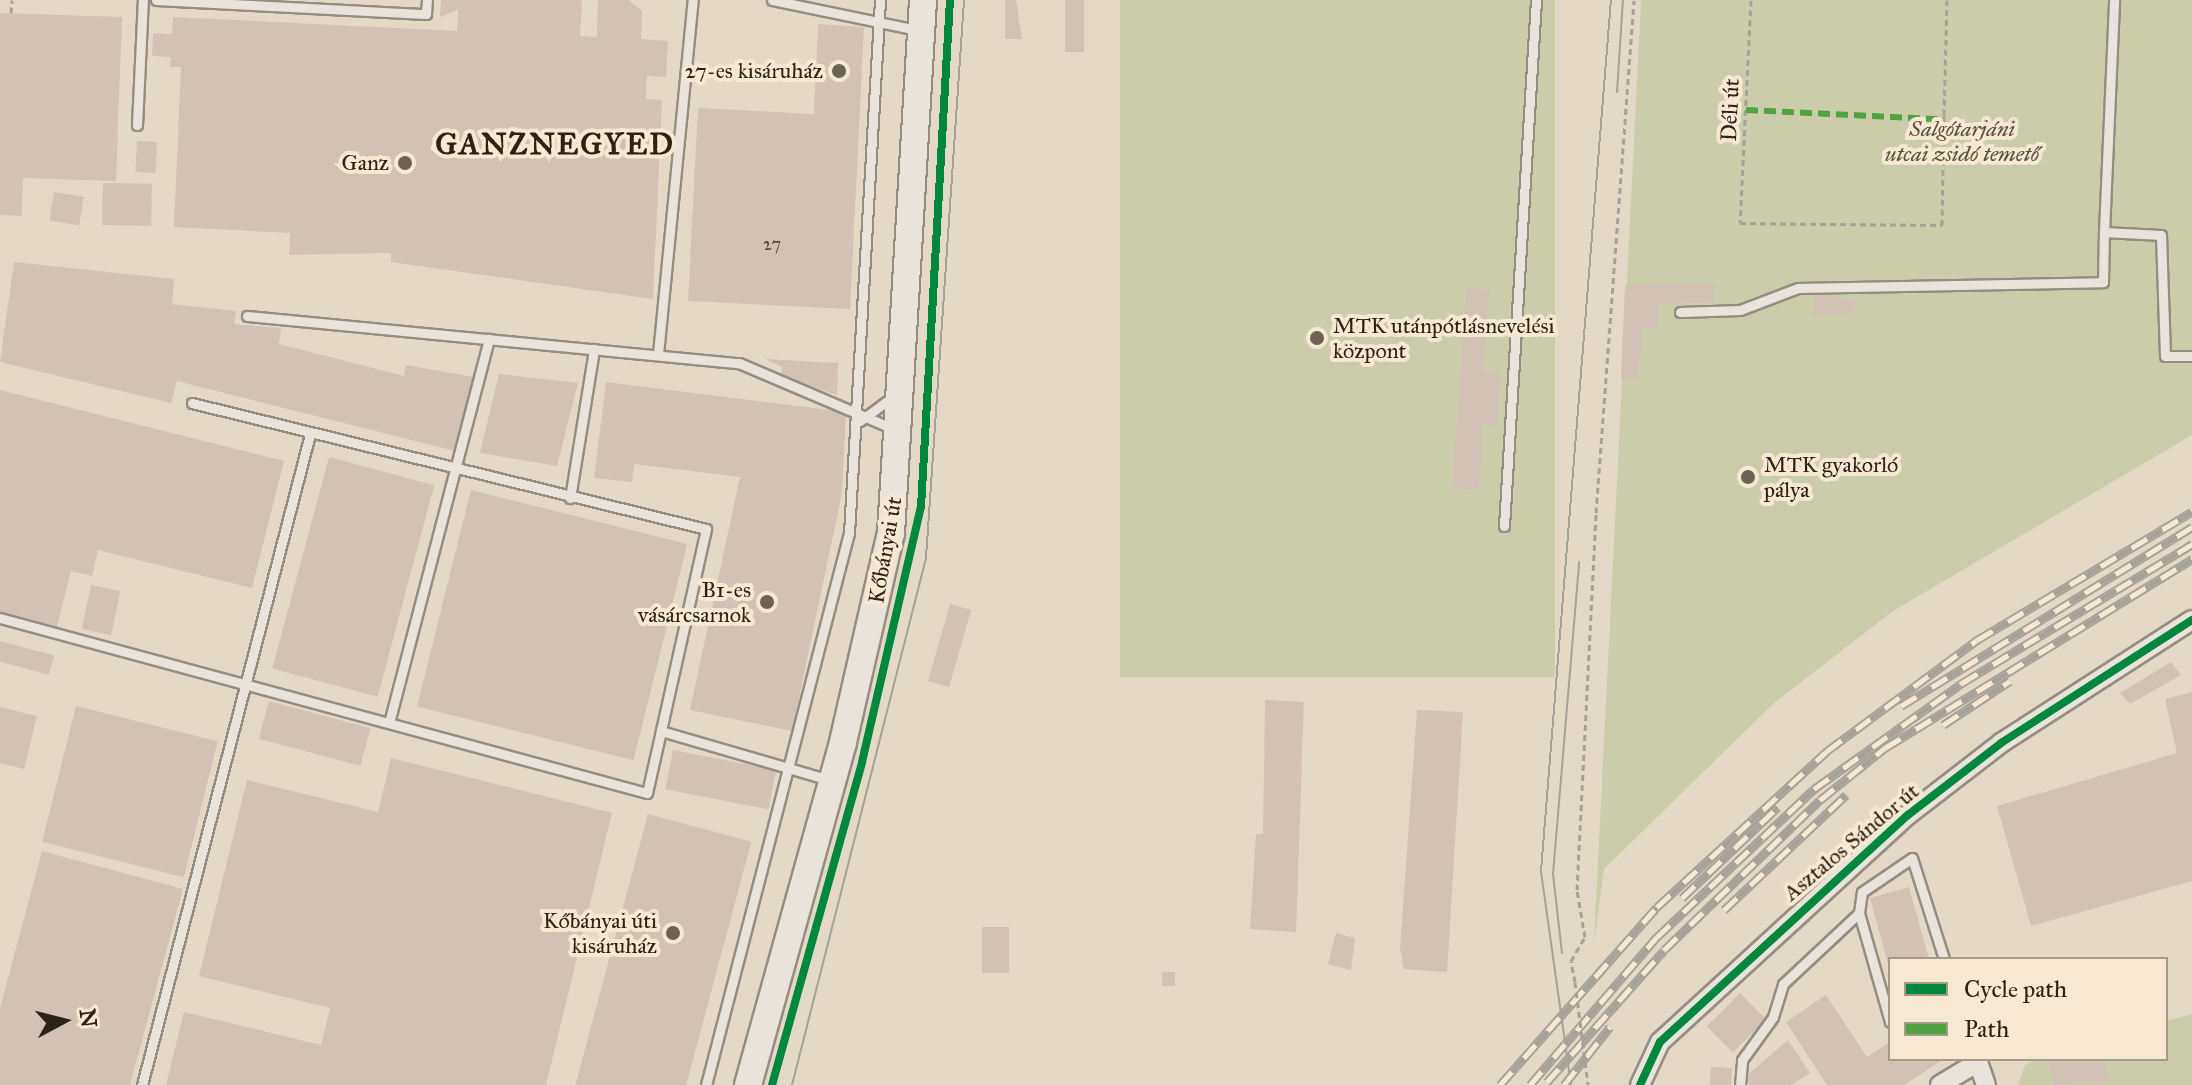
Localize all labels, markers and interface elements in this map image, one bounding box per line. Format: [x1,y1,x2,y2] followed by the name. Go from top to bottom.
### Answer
[685,58,823,84] place label: 27-es kisáruház
[830,62,848,80] marker: 27-es kisáruház
[1715,78,1745,142] street label: Déli út
[1885,115,2039,166] park label: Salgótarjáni utcai zsidó temető
[435,126,675,162] district label: GANZNEGYED
[342,150,389,176] place label: Ganz
[396,154,414,172] marker: Ganz
[763,233,781,255] house number: 27
[1333,312,1555,364] place label: MTK utánpótlásnevelési központ
[1308,329,1326,347] marker: MTK utánpótlásnevelési központ
[1764,451,1898,502] place label: MTK gyakorló pálya
[1739,468,1757,486] marker: MTK gyakorló pálya
[863,495,907,605] street label: Kőbányai út
[638,576,751,628] place label: B1-es vásárcsarnok
[758,593,776,611] marker: B1-es vásárcsarnok
[1778,778,1924,906] street label: Asztalos Sándor út
[543,907,657,958] place label: Kőbányai úti kisáruház
[664,924,682,942] marker: Kőbányai úti kisáruház
[1888,957,2168,1061] legend
[1964,974,2067,1004] text: Cycle path
[24,981,104,1061] north arrow
[74,1007,103,1029] text: N
[1964,1014,2009,1044] text: Path

